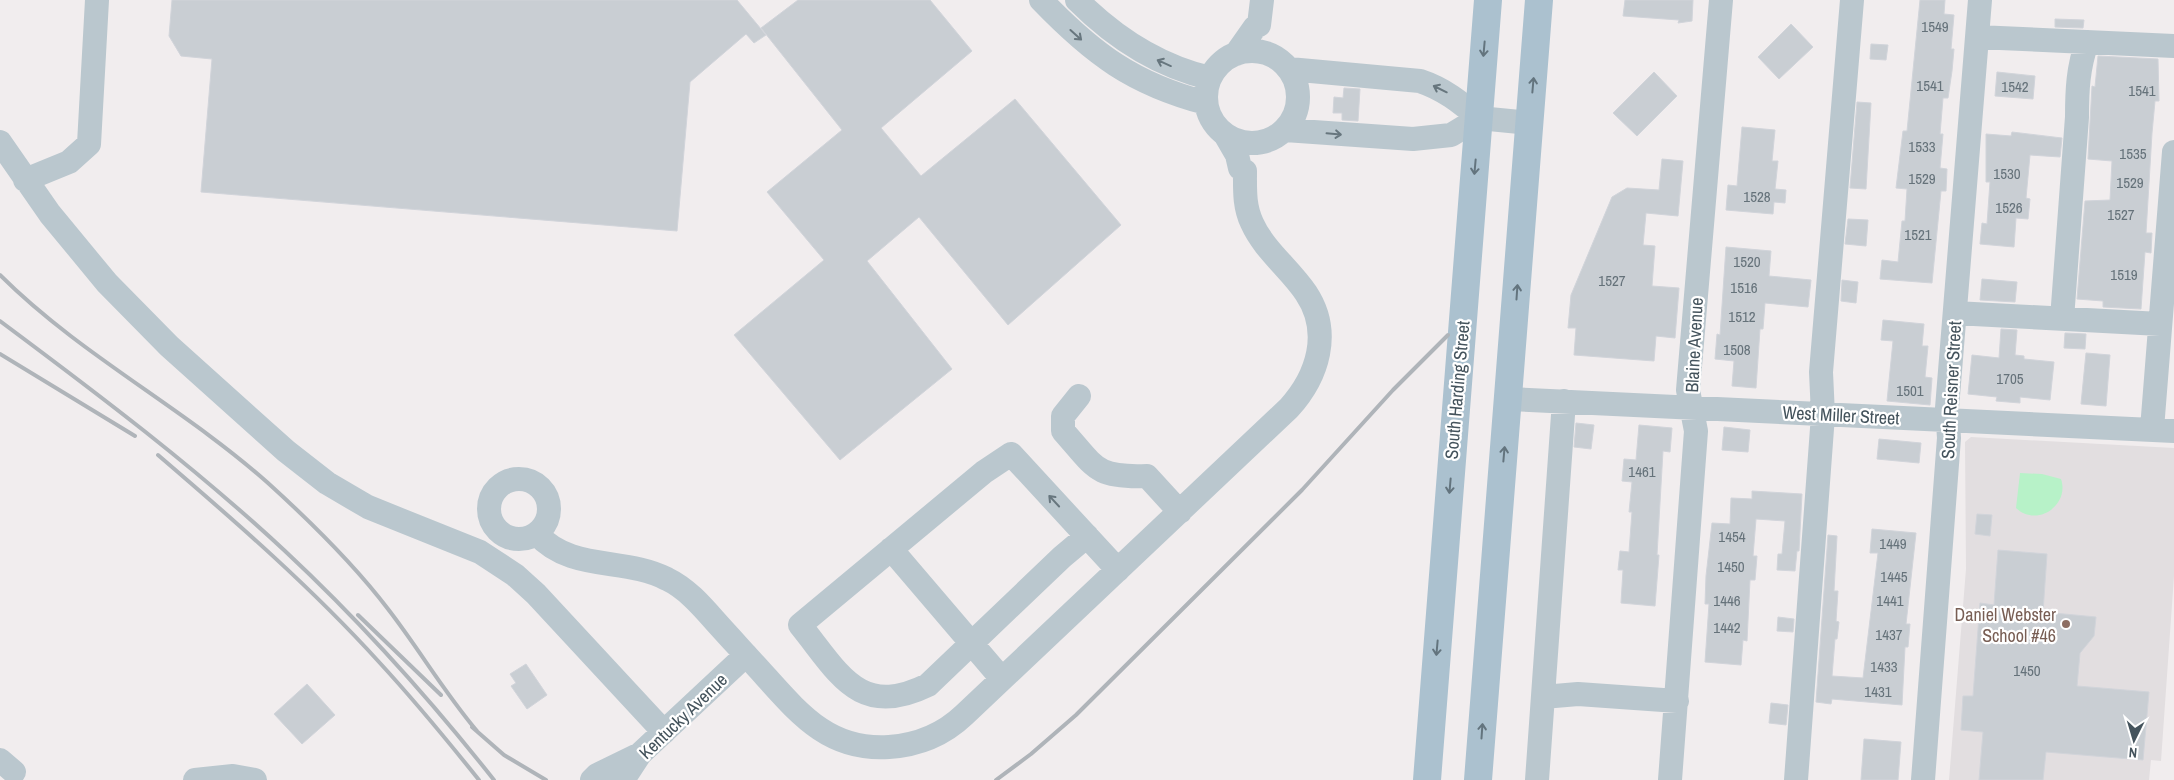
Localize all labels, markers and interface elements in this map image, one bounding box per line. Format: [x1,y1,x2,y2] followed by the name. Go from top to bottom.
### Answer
[1921,16,1949,37] house number: 1549
[1069,29,1082,41] one-way arrow
[1480,40,1489,56] one-way arrow
[1157,57,1172,67] one-way arrow
[1916,75,1944,96] house number: 1541
[2001,76,2029,97] house number: 1542
[1528,77,1538,93] one-way arrow
[2128,80,2156,101] house number: 1541
[1433,84,1448,93] one-way arrow
[1326,129,1342,139] one-way arrow
[1908,136,1936,157] house number: 1533
[2119,143,2147,164] house number: 1535
[1470,159,1479,175] one-way arrow
[1993,163,2021,184] house number: 1530
[1908,168,1936,189] house number: 1529
[2116,172,2144,193] house number: 1529
[1743,186,1771,207] house number: 1528
[1995,197,2023,218] house number: 1526
[2107,204,2135,225] house number: 1527
[1904,224,1932,245] house number: 1521
[1733,251,1761,272] house number: 1520
[2110,264,2138,285] house number: 1519
[1598,270,1626,291] house number: 1527
[1730,277,1758,298] house number: 1516
[1512,284,1522,300] one-way arrow
[1679,297,1709,393] street label: Blaine Avenue
[1728,306,1756,327] house number: 1512
[1439,320,1475,460] street label: South Harding Street
[1935,321,1967,459] street label: South Reisner Street
[1723,339,1751,360] house number: 1508
[1996,368,2024,389] house number: 1705
[1896,380,1924,401] house number: 1501
[1782,399,1900,431] street label: West Miller Street
[1499,446,1509,462] one-way arrow
[1628,461,1656,482] house number: 1461
[1445,478,1454,494] one-way arrow
[1048,494,1060,507] one-way arrow
[1718,526,1746,547] house number: 1454
[1879,533,1907,554] house number: 1449
[1717,556,1745,577] house number: 1450
[1880,566,1908,587] house number: 1445
[1713,590,1741,611] house number: 1446
[1876,590,1904,611] house number: 1441
[1955,602,2056,648] place label: Daniel Webster School #46
[1713,617,1741,638] house number: 1442
[2060,618,2072,630] marker: Daniel Webster School #46
[1875,624,1903,645] house number: 1437
[1432,640,1442,656] one-way arrow
[1870,656,1898,677] house number: 1433
[2013,660,2041,681] house number: 1450
[633,667,733,765] street label: Kentucky Avenue
[1864,681,1892,702] house number: 1431
[2109,715,2159,765] north arrow
[1478,724,1487,740] one-way arrow
[2128,744,2138,762] text: N

